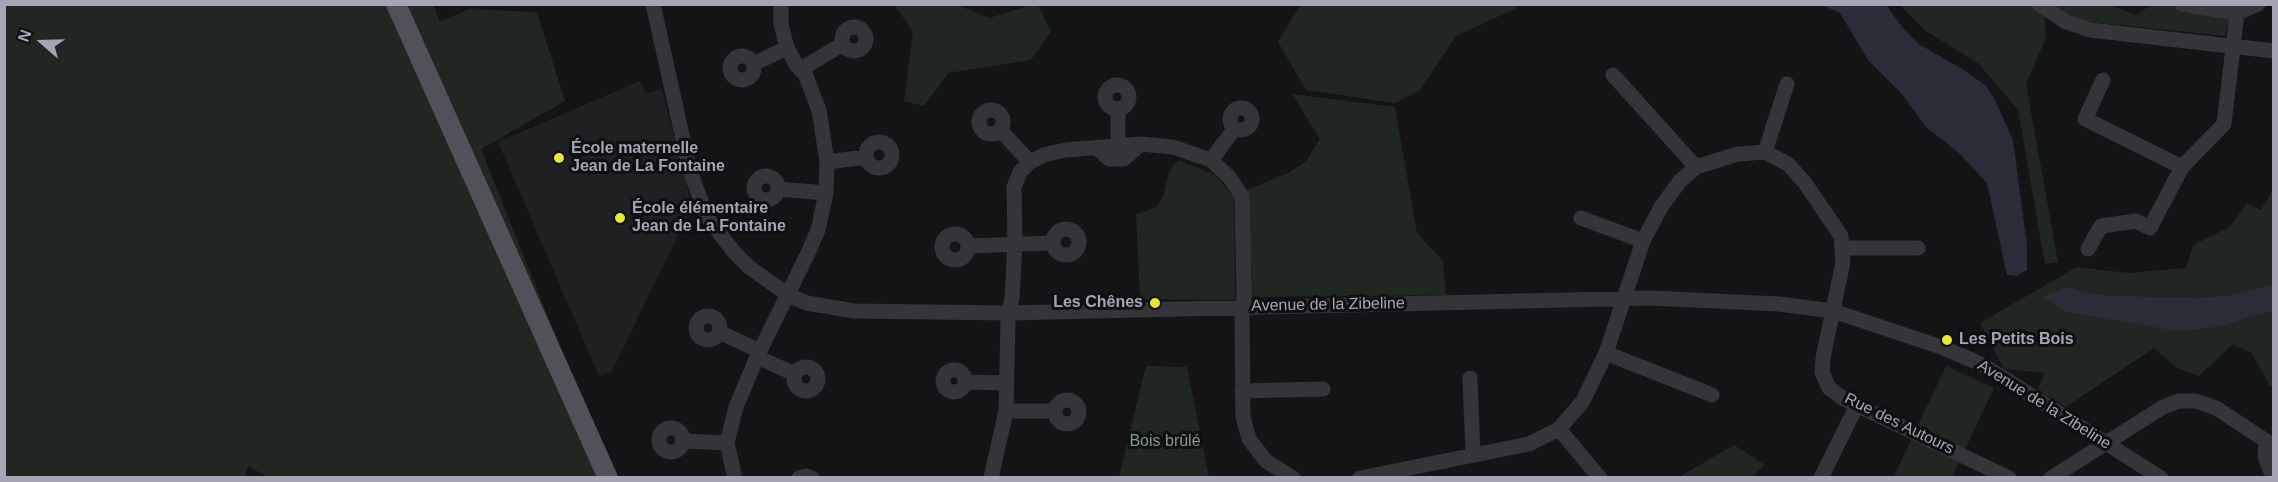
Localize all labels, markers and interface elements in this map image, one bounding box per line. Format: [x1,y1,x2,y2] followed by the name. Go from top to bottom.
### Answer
[12,12,72,72] north arrow
[15,27,35,44] text: N
[571,139,725,177] place label: École maternelle Jean de La Fontaine
[552,151,566,165] marker: École maternelle Jean de La Fontaine
[632,199,786,237] place label: École élémentaire Jean de La Fontaine
[613,211,627,225] marker: École élémentaire Jean de La Fontaine
[1053,293,1143,313] place label: Les Chênes
[1251,294,1405,316] street label: Avenue de la Zibeline
[1148,296,1162,310] marker: Les Chênes
[1959,330,2074,350] place label: Les Petits Bois
[1940,333,1954,347] marker: Les Petits Bois
[1974,356,2114,454] street label: Avenue de la Zibeline
[1841,389,1957,459] street label: Rue des Autours
[1129,432,1201,452] park label: Bois brûlé

